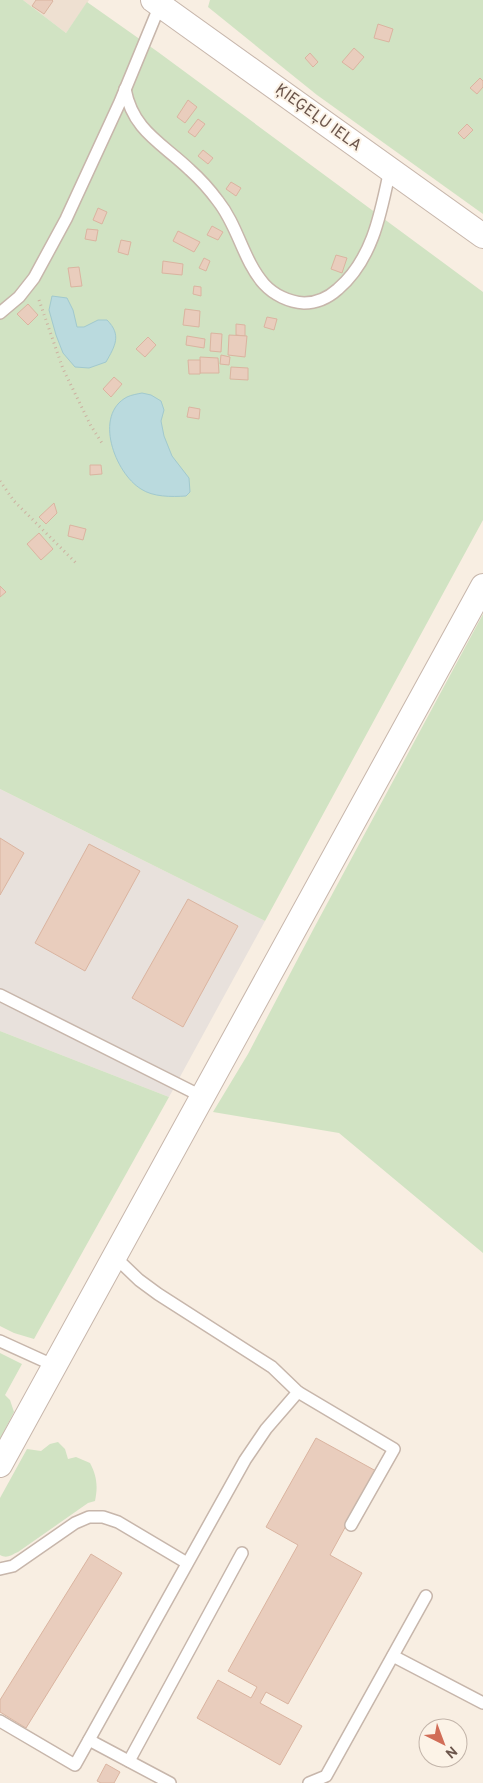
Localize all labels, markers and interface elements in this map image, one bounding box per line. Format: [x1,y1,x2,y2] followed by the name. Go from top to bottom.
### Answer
[271,80,365,156] street label: ĶIEĢEĻU IELA
[418,1718,468,1768] north arrow
[441,1742,460,1761] text: N

